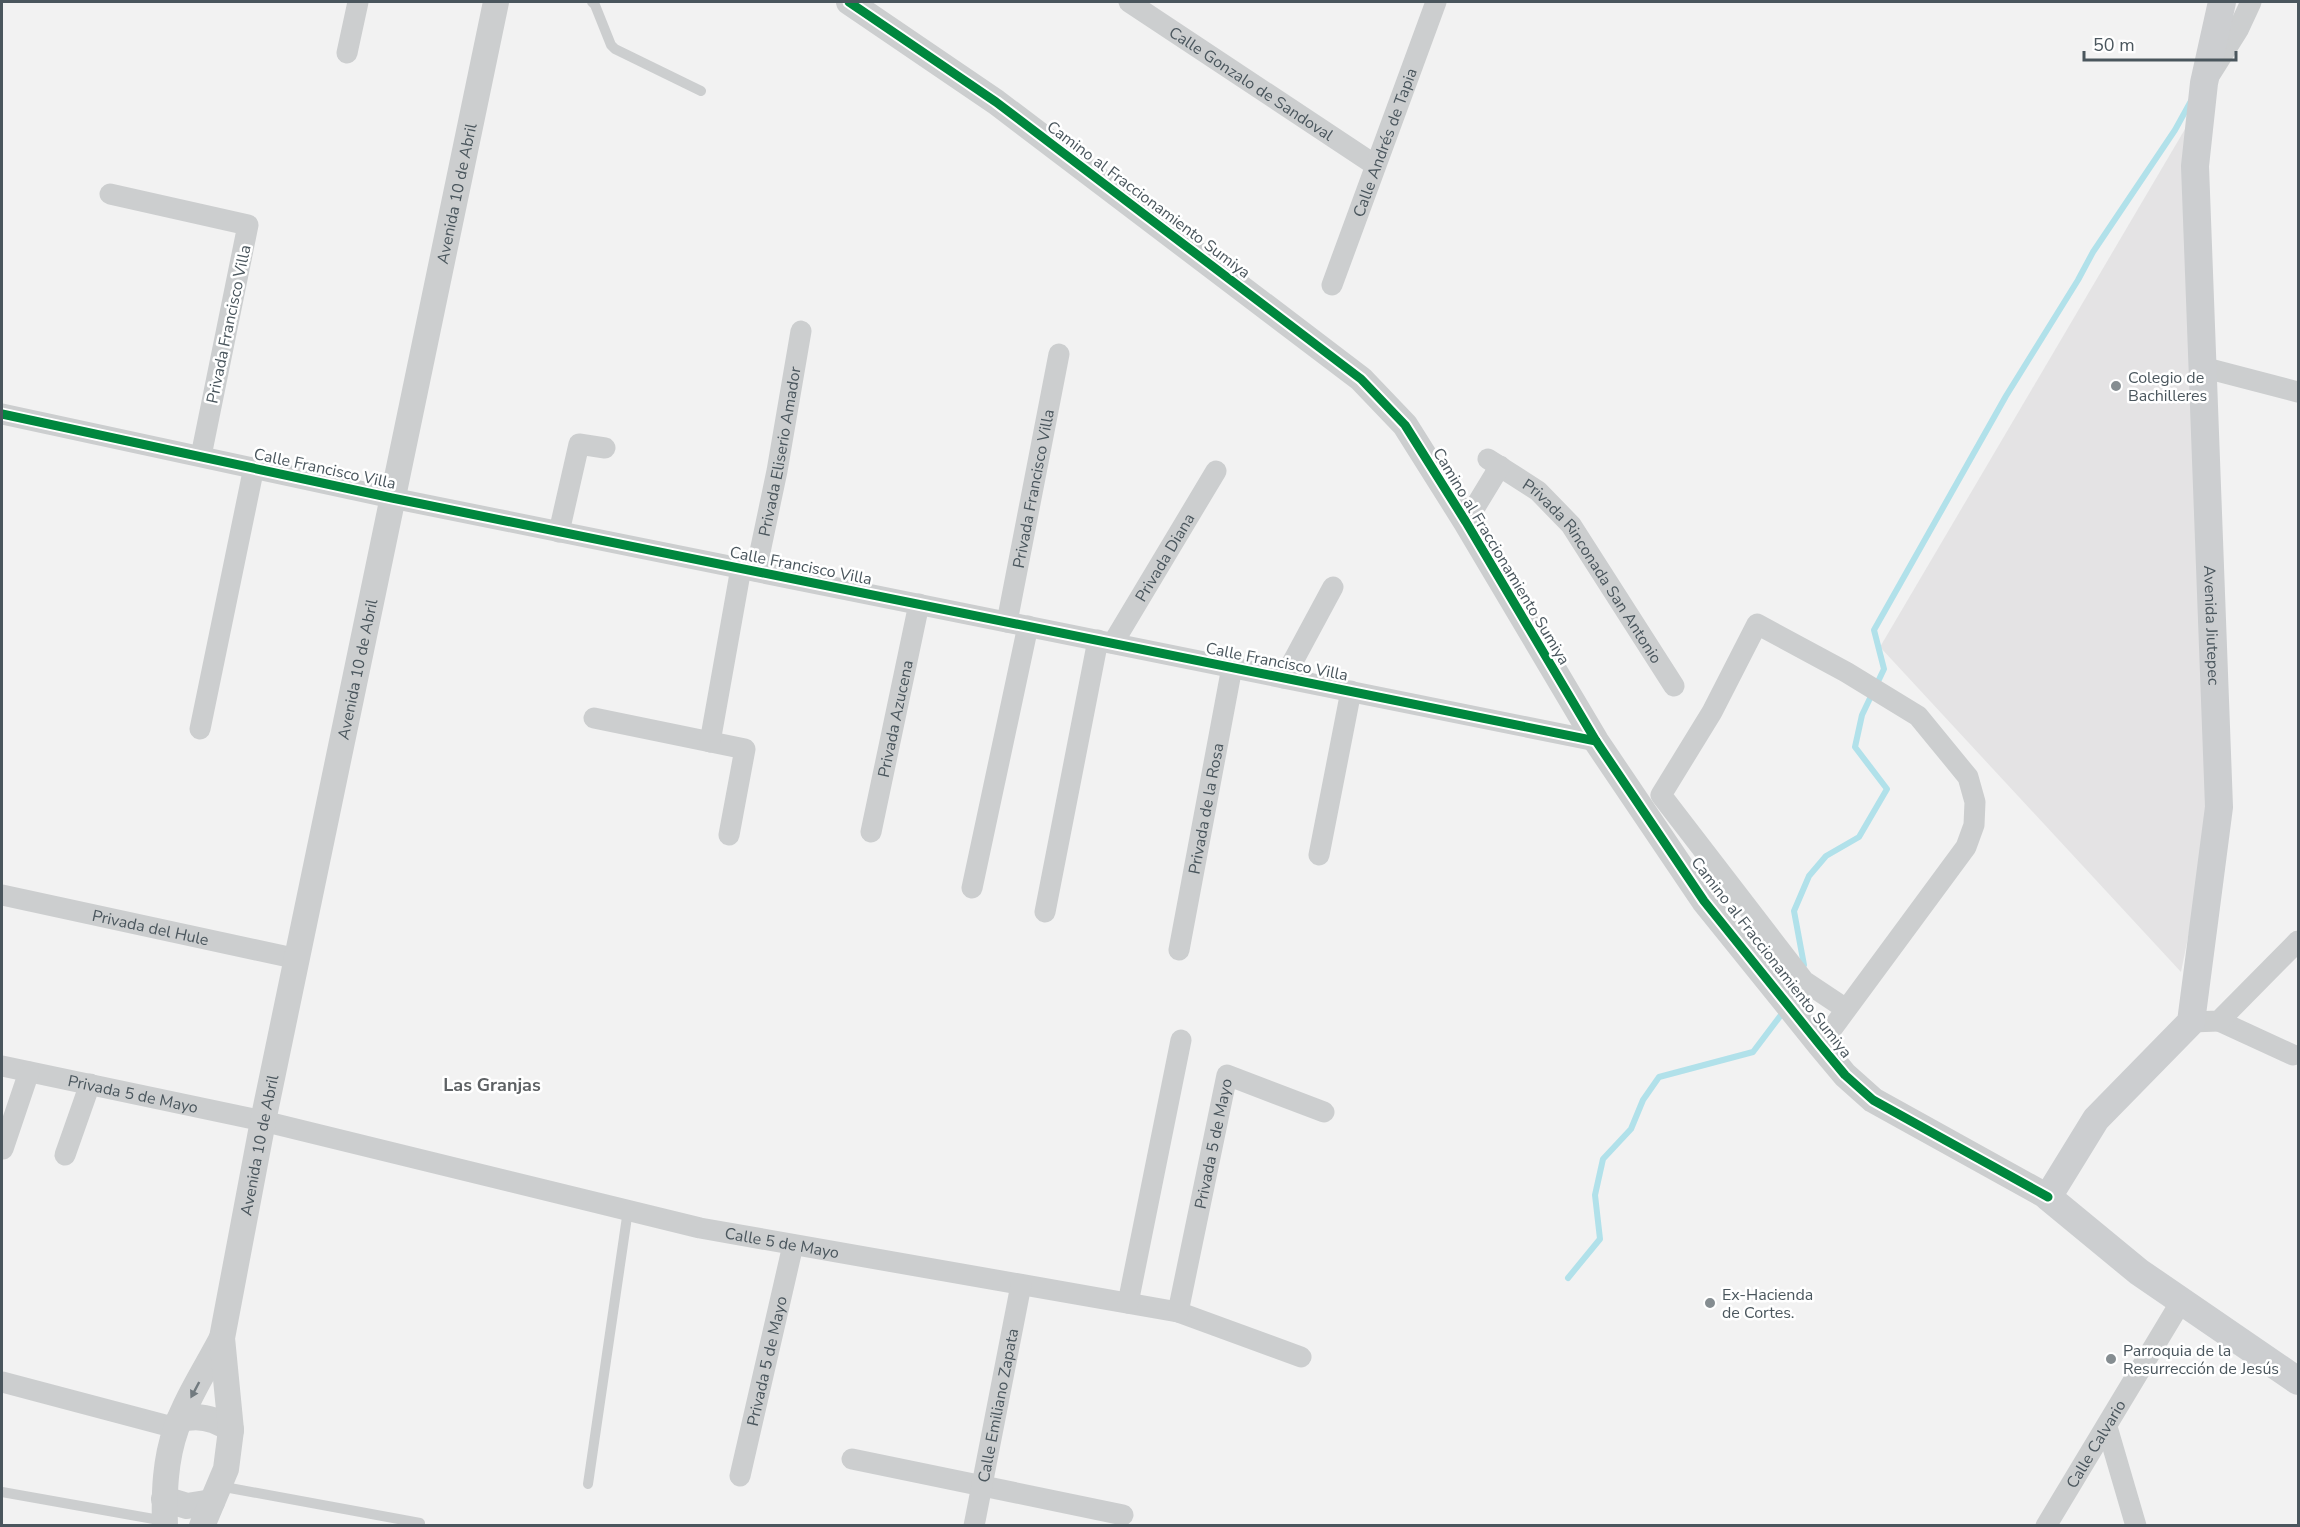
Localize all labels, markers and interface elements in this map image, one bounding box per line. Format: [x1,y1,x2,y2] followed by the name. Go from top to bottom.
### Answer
[1164,22,1338,147] street label: Calle Gonzalo de Sandoval
[2084,24,2236,62] scale bar
[2093,33,2135,57] text: 50 m
[1348,65,1423,220] street label: Calle Andrés de Tapia
[1042,116,1255,284] street label: Camino al Fraccionamiento Sumiya
[432,121,483,266] street label: Avenida 10 de Abril
[201,243,257,405] street label: Privada Francisco Villa
[754,365,807,538] street label: Privada Eliserio Amador
[2128,367,2207,407] place label: Colegio de Bachilleres
[2109,379,2123,393] marker: Colegio de Bachilleres
[1008,407,1060,570] street label: Privada Francisco Villa
[252,443,398,495] street label: Calle Francisco Villa
[1427,444,1575,669] street label: Camino al Fraccionamiento Sumiya
[1518,474,1667,668] street label: Privada Rinconada San Antonio
[1130,509,1200,606] street label: Privada Diana
[728,541,874,591] street label: Calle Francisco Villa
[2198,565,2224,686] street label: Avenida Jiutepec
[333,597,383,742] street label: Avenida 10 de Abril
[1204,637,1350,687] street label: Calle Francisco Villa
[873,658,919,779] street label: Privada Azucena
[1183,741,1230,876] street label: Privada de la Rosa
[1686,852,1857,1063] street label: Camino al Fraccionamiento Sumiya
[90,905,211,951] street label: Privada del Hule
[66,1070,200,1119] street label: Privada 5 de Mayo
[235,1073,284,1218] street label: Avenida 10 de Abril
[443,1073,541,1097] district label: Las Granjas
[1190,1076,1238,1211] street label: Privada 5 de Mayo
[723,1223,841,1264] street label: Calle 5 de Mayo
[1722,1284,1813,1324] place label: Ex-Hacienda de Cortes.
[742,1294,793,1428] street label: Privada 5 de Mayo
[1703,1296,1717,1310] marker: Ex-Hacienda de Cortes.
[973,1327,1024,1484] street label: Calle Emiliano Zapata
[2123,1340,2279,1380] place label: Parroquia de la Resurrección de Jesús
[2104,1352,2118,1366] marker: Parroquia de la Resurrección de Jesús
[190,1381,200,1398] one-way arrow
[2061,1396,2131,1493] street label: Calle Calvario

